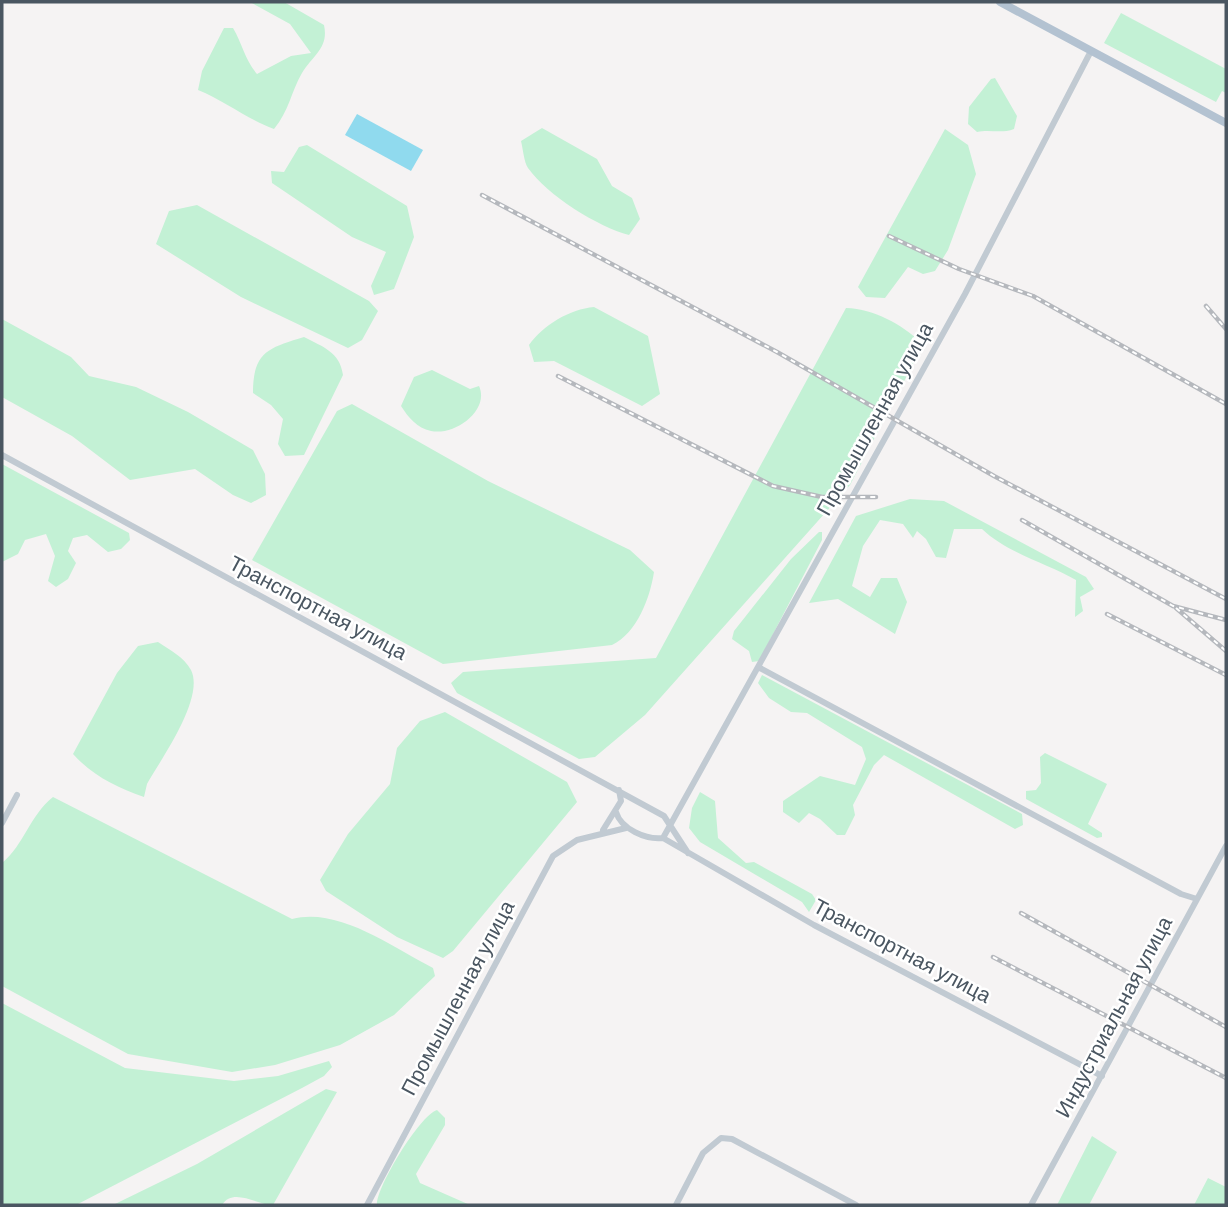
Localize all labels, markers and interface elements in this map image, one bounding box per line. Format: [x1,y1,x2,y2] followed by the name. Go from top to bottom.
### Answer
[810,317,937,519] street label: Промышленная улица
[226,549,412,664] street label: Транспортная улица
[810,892,996,1007] street label: Транспортная улица
[395,895,519,1099] street label: Промышленная улица
[1049,911,1176,1121] street label: Индустриальная улица

